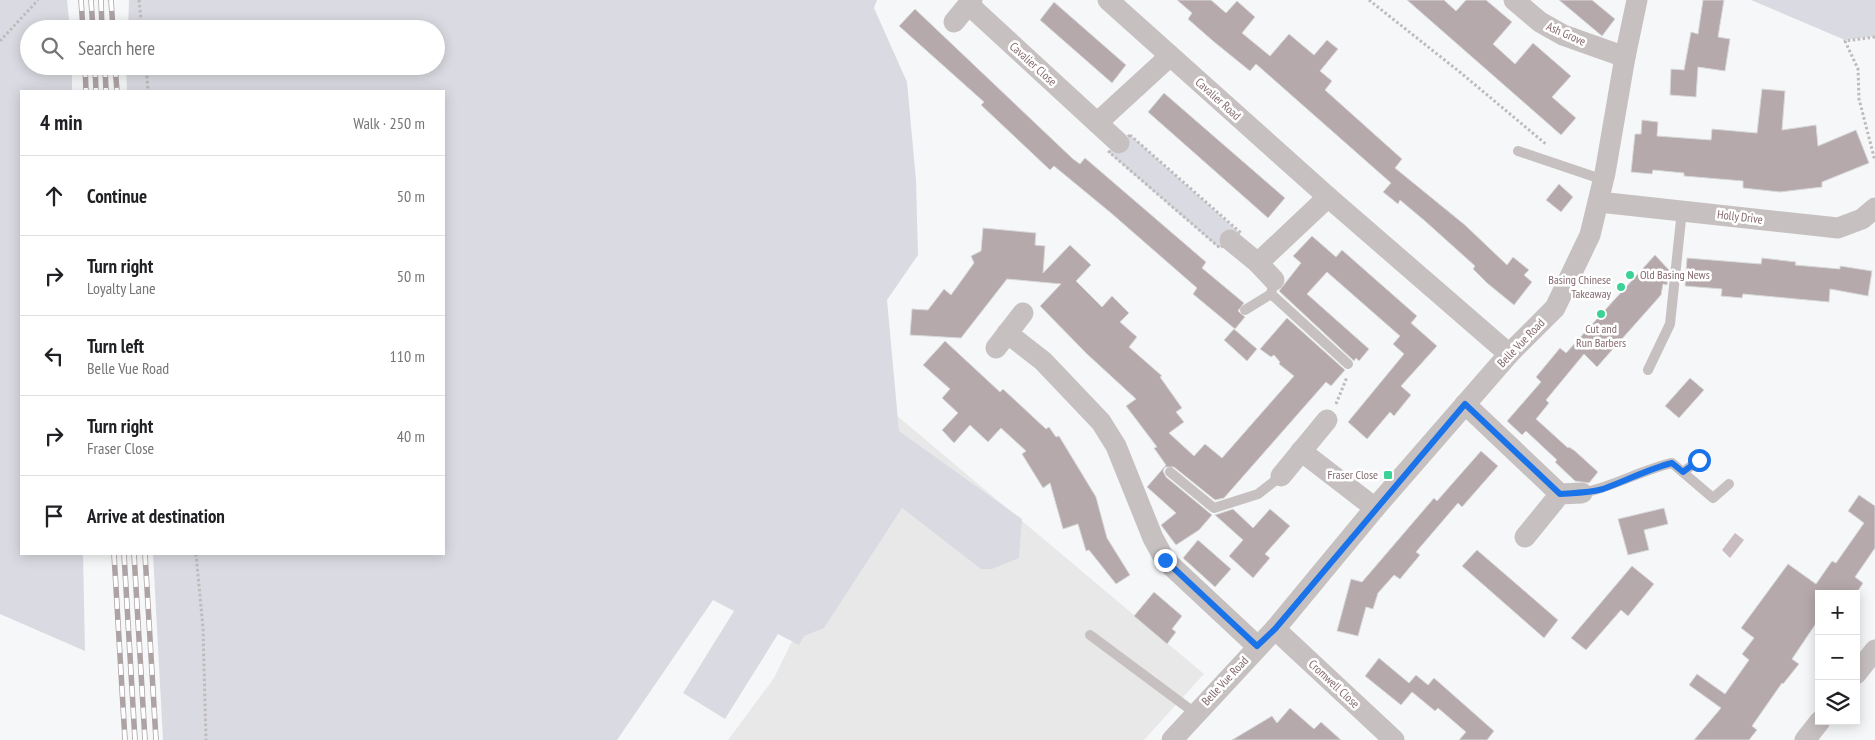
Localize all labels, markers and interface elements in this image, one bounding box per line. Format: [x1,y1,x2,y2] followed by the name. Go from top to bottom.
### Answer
[1544,18,1588,49] street label: Ash Grove
[20,20,445,75] search box
[38,34,66,62] icon: search
[78,36,155,60] text: Search here
[1007,39,1060,89] street label: Cavalier Close
[1192,74,1244,123] street label: Cavalier Road
[40,109,82,136] text: 4 min
[353,113,425,133] text: Walk · 250 m
[40,182,68,210] icon: ahead
[87,184,147,208] text: Continue
[397,186,425,206] text: 50 m
[1716,206,1764,227] street label: Holly Drive
[87,254,153,278] text: Turn right
[40,262,68,290] icon: right
[397,266,425,286] text: 50 m
[1640,267,1710,282] place label: Old Basing News
[1624,269,1636,281] marker: Old Basing News
[1548,272,1611,301] place label: Basing Chinese Takeaway
[87,278,156,298] text: Loyalty Lane
[1615,281,1627,293] marker: Basing Chinese Takeaway
[1595,308,1607,320] marker: Cut and Run Barbers
[1494,315,1547,370] street label: Belle Vue Road
[1576,321,1626,350] place label: Cut and Run Barbers
[87,334,144,358] text: Turn left
[40,342,68,370] icon: left
[390,346,425,366] text: 110 m
[87,358,169,378] text: Belle Vue Road
[87,414,153,438] text: Turn right
[40,422,68,450] icon: right
[397,426,425,446] text: 40 m
[87,438,154,458] text: Fraser Close
[1688,449,1711,472] route start
[1328,467,1378,482] place label: Fraser Close
[1382,469,1394,481] marker: Fraser Close
[40,502,68,530] icon: arrive
[87,504,225,528] text: Arrive at destination
[1154,549,1177,572] route end
[1815,590,1860,725] map controls
[1815,590,1860,635] button: +
[1815,635,1860,680] button: −
[1198,653,1251,708] street label: Belle Vue Road
[1306,656,1363,711] street label: Cromwell Close
[1815,680,1860,725] button: layers

